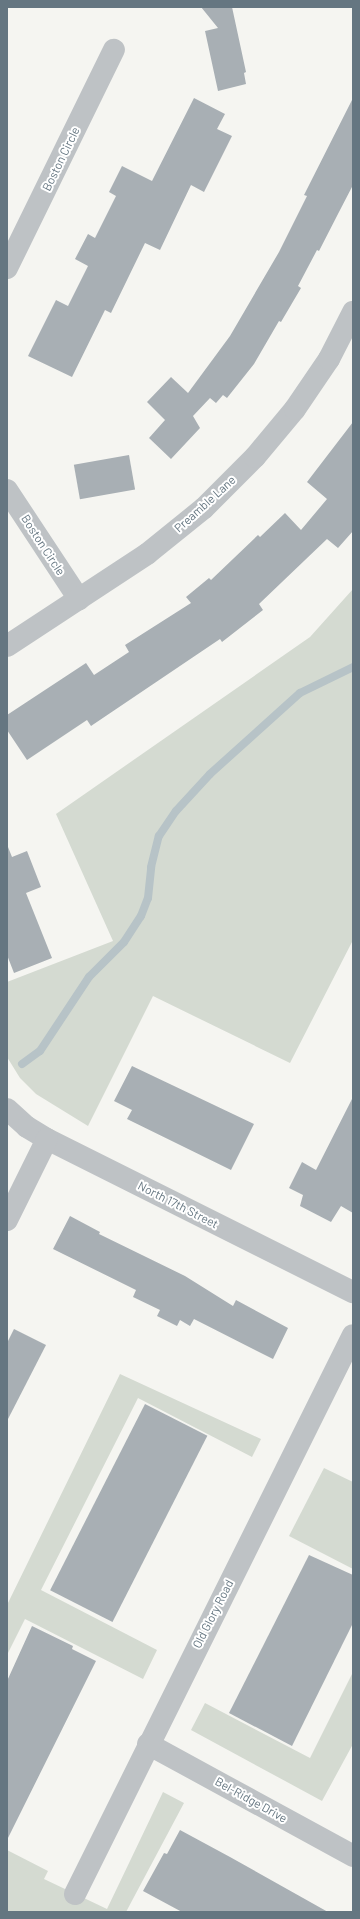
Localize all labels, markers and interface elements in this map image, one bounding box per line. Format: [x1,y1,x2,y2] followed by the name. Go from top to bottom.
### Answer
[39,125,83,193] street label: Boston Circle
[171,473,239,535] street label: Preamble Lane
[18,512,68,578] street label: Boston Circle
[135,1179,221,1231] street label: North 17th Street
[190,1577,236,1651] street label: Old Glory Road
[212,1774,290,1826] street label: Bel-Ridge Drive

